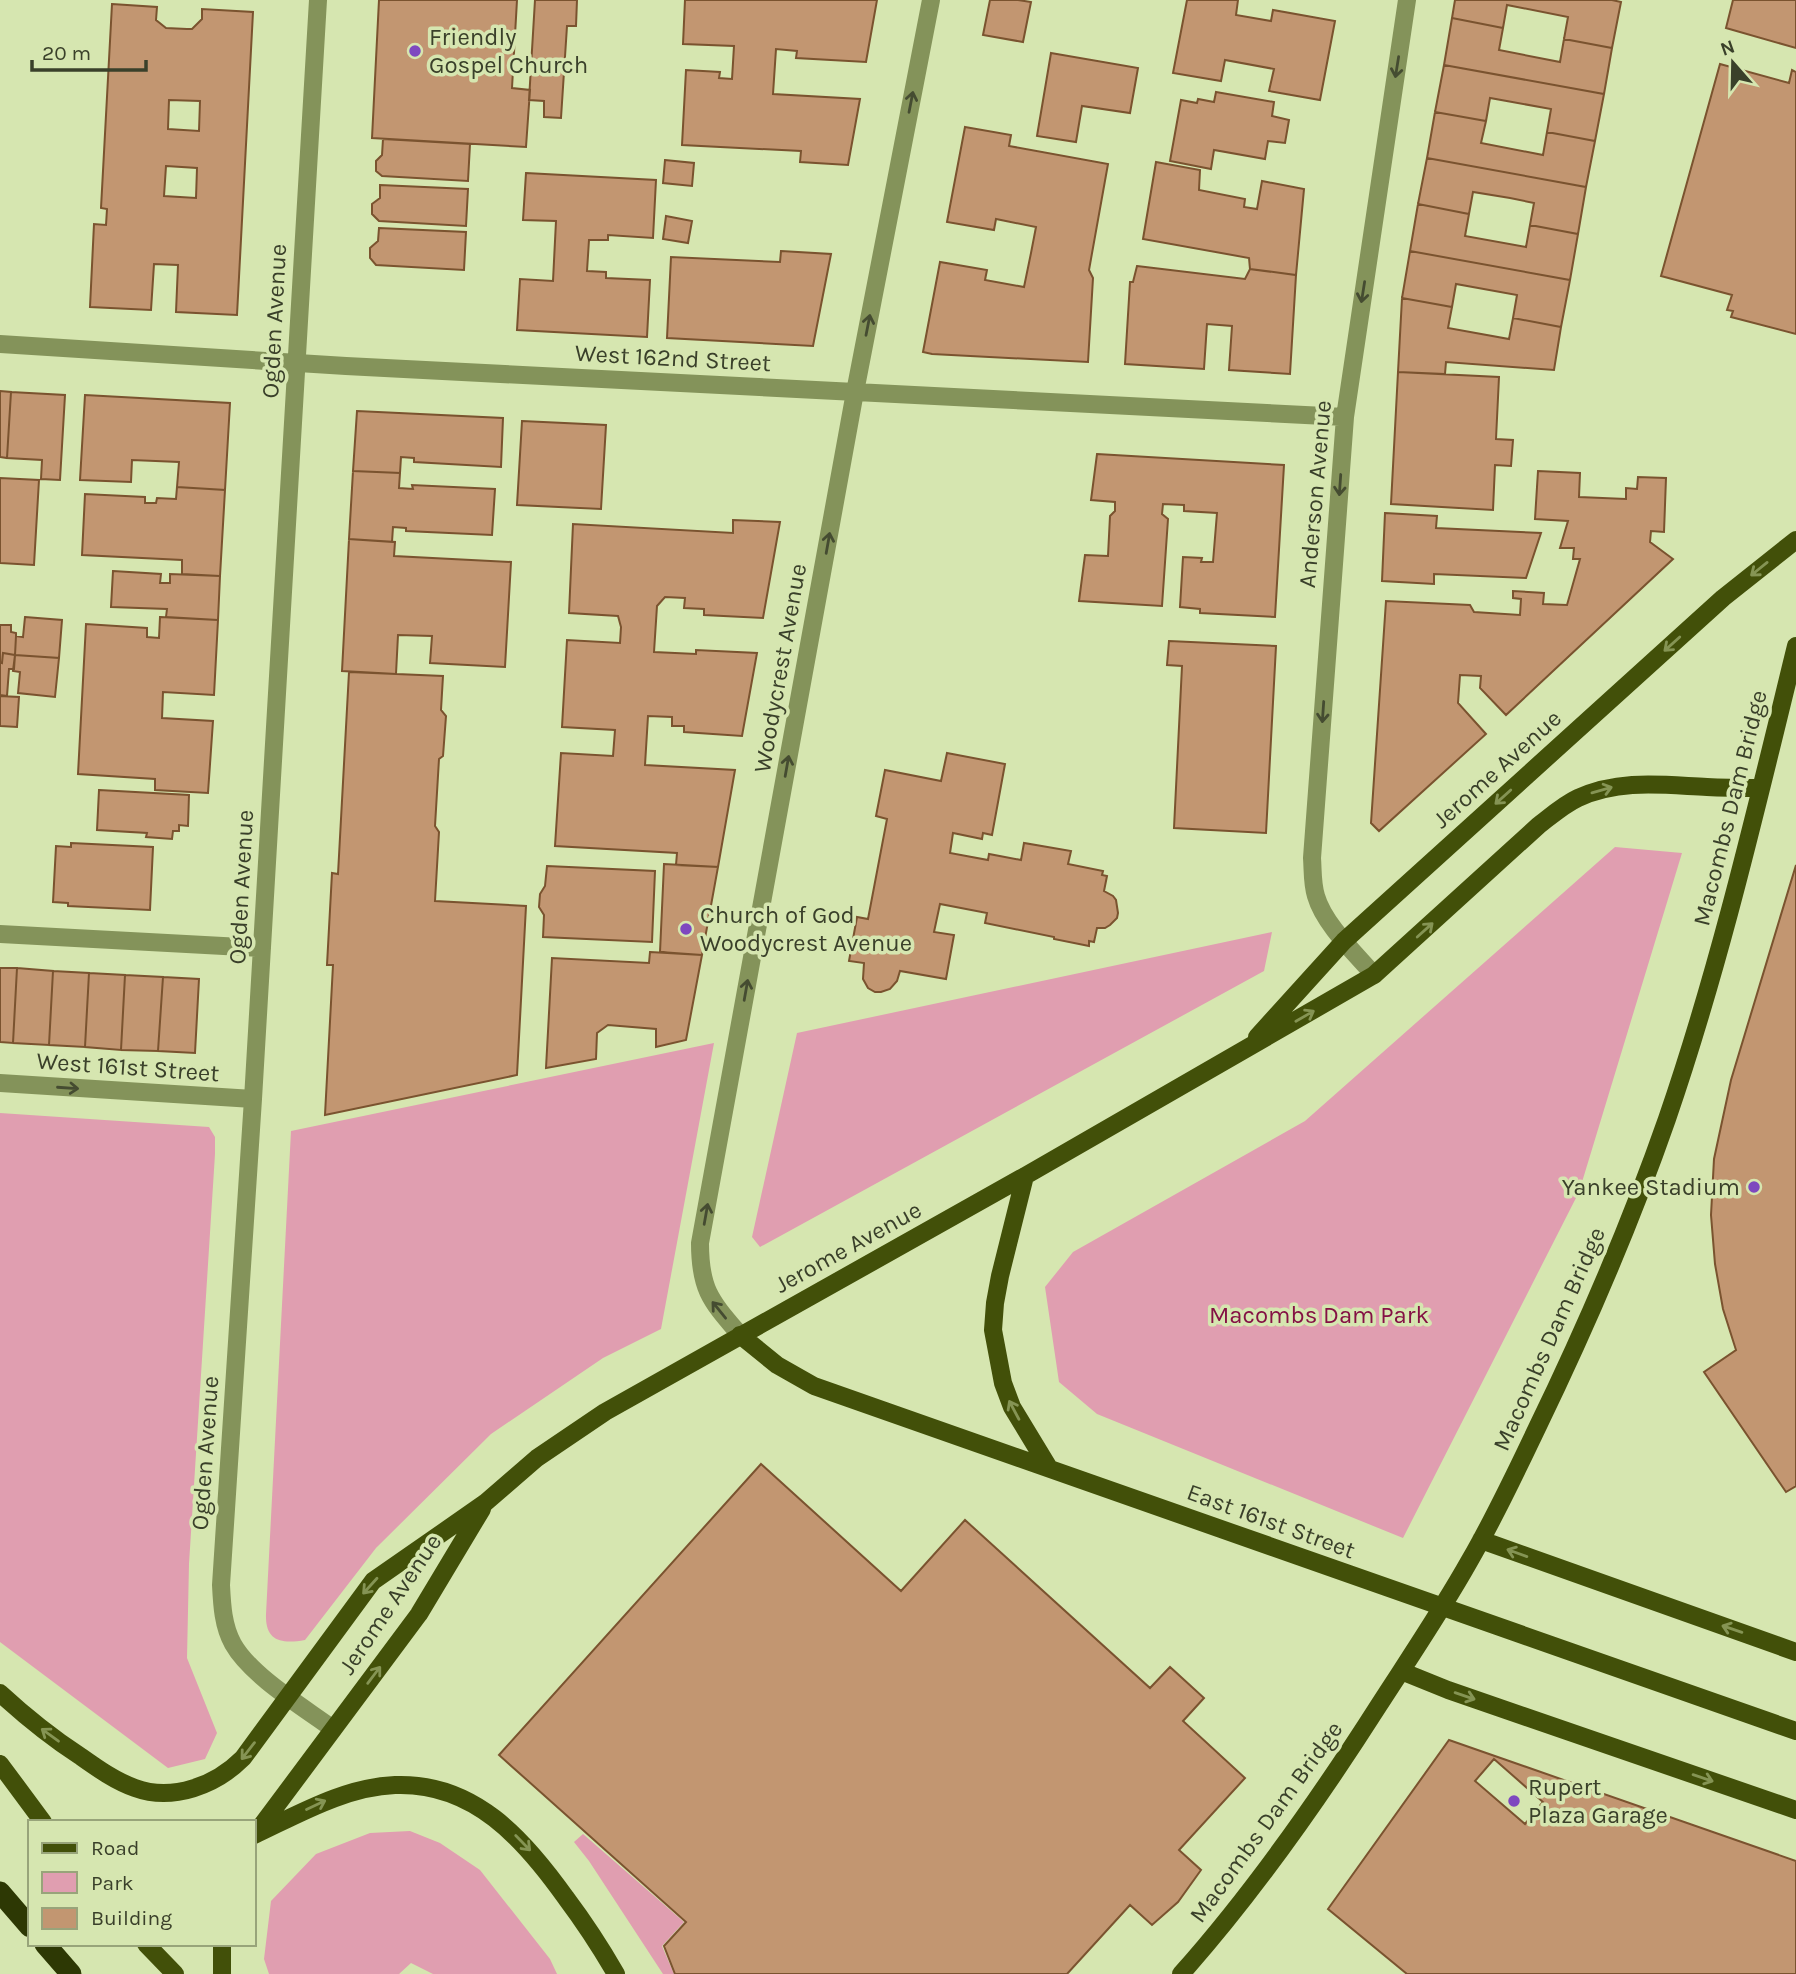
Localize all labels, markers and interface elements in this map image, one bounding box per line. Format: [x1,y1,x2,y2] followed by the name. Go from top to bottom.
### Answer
[429,23,588,79] place label: Friendly Gospel Church
[32,28,145,72] scale bar
[1698,28,1768,98] north arrow
[1717,35,1738,61] text: N
[42,41,91,65] text: 20 m
[407,43,423,59] marker: Friendly Gospel Church
[1390,56,1403,78] one-way arrow
[905,91,918,114] one-way arrow
[256,243,292,399] street label: Ogden Avenue
[1357,281,1370,303] one-way arrow
[862,314,875,337] one-way arrow
[574,339,772,377] street label: West 162nd Street
[1293,399,1337,589] street label: Anderson Avenue
[1333,473,1346,496] one-way arrow
[821,532,835,555] one-way arrow
[748,561,812,775] street label: Woodycrest Avenue
[1751,561,1769,576] one-way arrow
[1663,636,1681,652] one-way arrow
[1687,687,1773,929] street label: Macombs Dam Bridge
[1316,700,1329,723] one-way arrow
[1427,704,1567,834] street label: Jerome Avenue
[781,755,794,778] one-way arrow
[1590,783,1613,796] one-way arrow
[1495,788,1512,805] one-way arrow
[223,809,259,965] street label: Ogden Avenue
[700,901,912,957] place label: Church of God Woodycrest Avenue
[678,921,694,937] marker: Church of God Woodycrest Avenue
[1416,922,1434,938] one-way arrow
[740,979,754,1002] one-way arrow
[1294,1009,1314,1023] one-way arrow
[36,1047,220,1087] street label: West 161st Street
[56,1081,79,1094] one-way arrow
[1562,1173,1740,1201] place label: Yankee Stadium
[1746,1179,1762,1195] marker: Yankee Stadium
[770,1195,926,1299] street label: Jerome Avenue
[699,1203,713,1226] one-way arrow
[1487,1223,1611,1455] street label: Macombs Dam Bridge
[1209,1301,1429,1329] park label: Macombs Dam Park
[711,1302,727,1320] one-way arrow
[186,1375,224,1531] street label: Ogden Avenue
[1007,1400,1020,1421] one-way arrow
[1183,1478,1359,1564] street label: East 161st Street
[333,1528,447,1680] street label: Jerome Avenue
[1507,1546,1529,1558] one-way arrow
[362,1577,379,1594] one-way arrow
[1721,1622,1743,1634] one-way arrow
[366,1666,381,1684] one-way arrow
[1453,1691,1475,1703] one-way arrow
[1184,1716,1348,1928] street label: Macombs Dam Bridge
[40,1728,59,1743] one-way arrow
[240,1742,255,1760] one-way arrow
[1528,1773,1668,1829] place label: Rupert Plaza Garage
[1692,1773,1714,1785] one-way arrow
[1506,1793,1522,1809] marker: Rupert Plaza Garage
[305,1798,326,1812] one-way arrow
[28,1820,256,1946] legend
[515,1834,532,1851] one-way arrow
[91,1836,139,1860] text: Road
[91,1871,134,1895] text: Park
[91,1906,172,1930] text: Building

